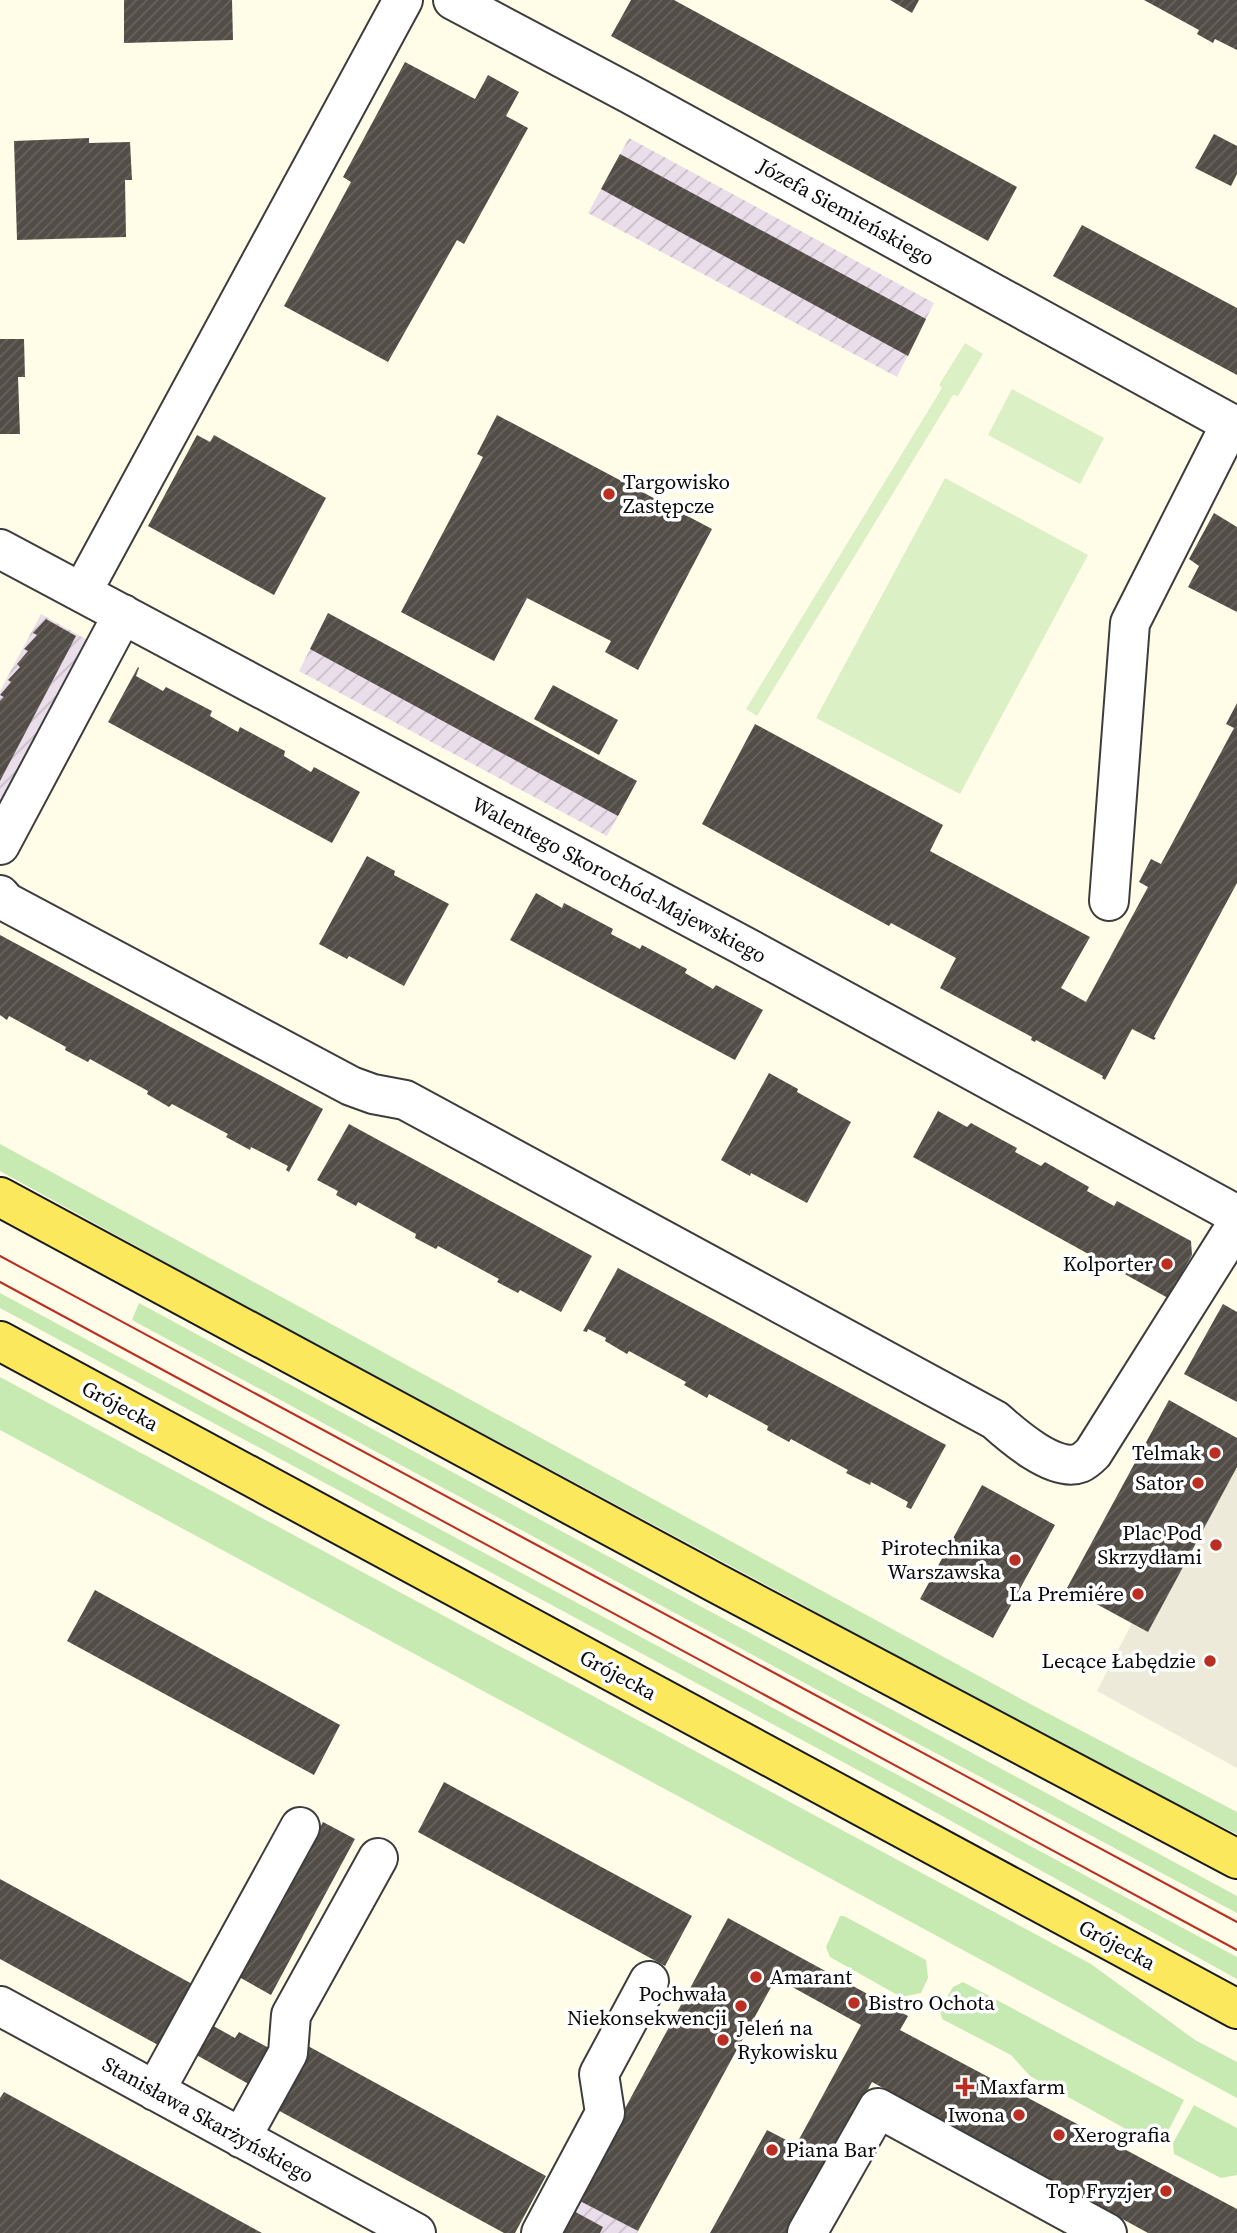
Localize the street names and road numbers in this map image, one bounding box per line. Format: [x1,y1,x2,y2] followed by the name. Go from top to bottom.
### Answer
[752,150,940,272] street label: Józefa Siemieńskiego
[467,789,772,970] street label: Walentego Skorochód-Majewskiego
[77,1373,164,1438] street label: Grójecka
[575,1642,662,1707] street label: Grójecka
[1074,1912,1161,1977] street label: Grójecka
[97,2049,319,2190] street label: Stanisława Skarżyńskiego

